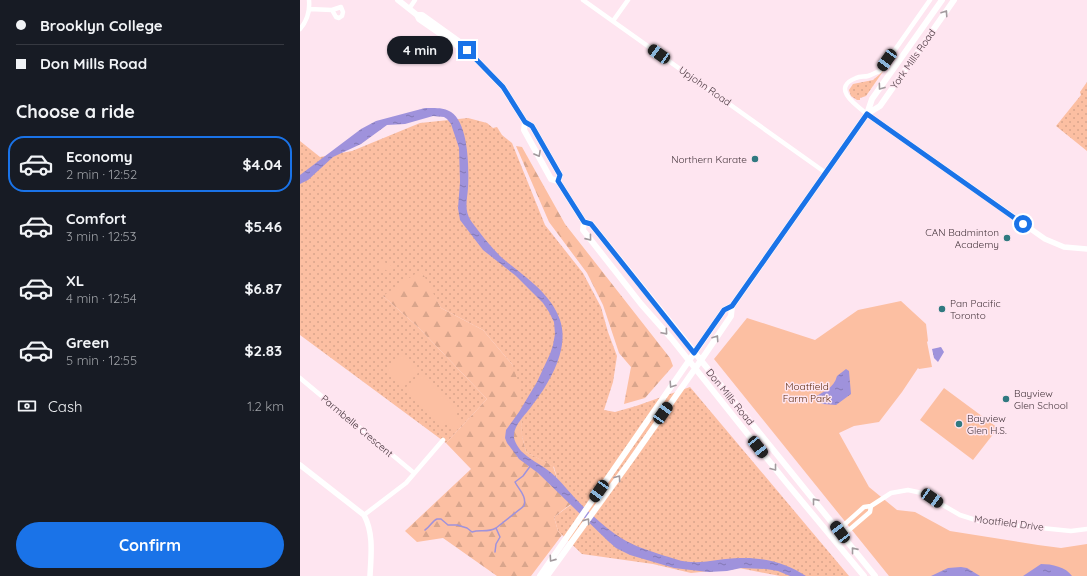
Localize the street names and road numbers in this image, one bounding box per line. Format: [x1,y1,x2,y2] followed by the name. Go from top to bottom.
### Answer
[887,26,939,92] street label: York Mills Road
[676,63,734,109] street label: Upjohn Road
[703,366,757,428] street label: Don Mills Road
[318,392,396,460] street label: Parmbelle Crescent
[973,512,1045,534] street label: Moatfield Drive

